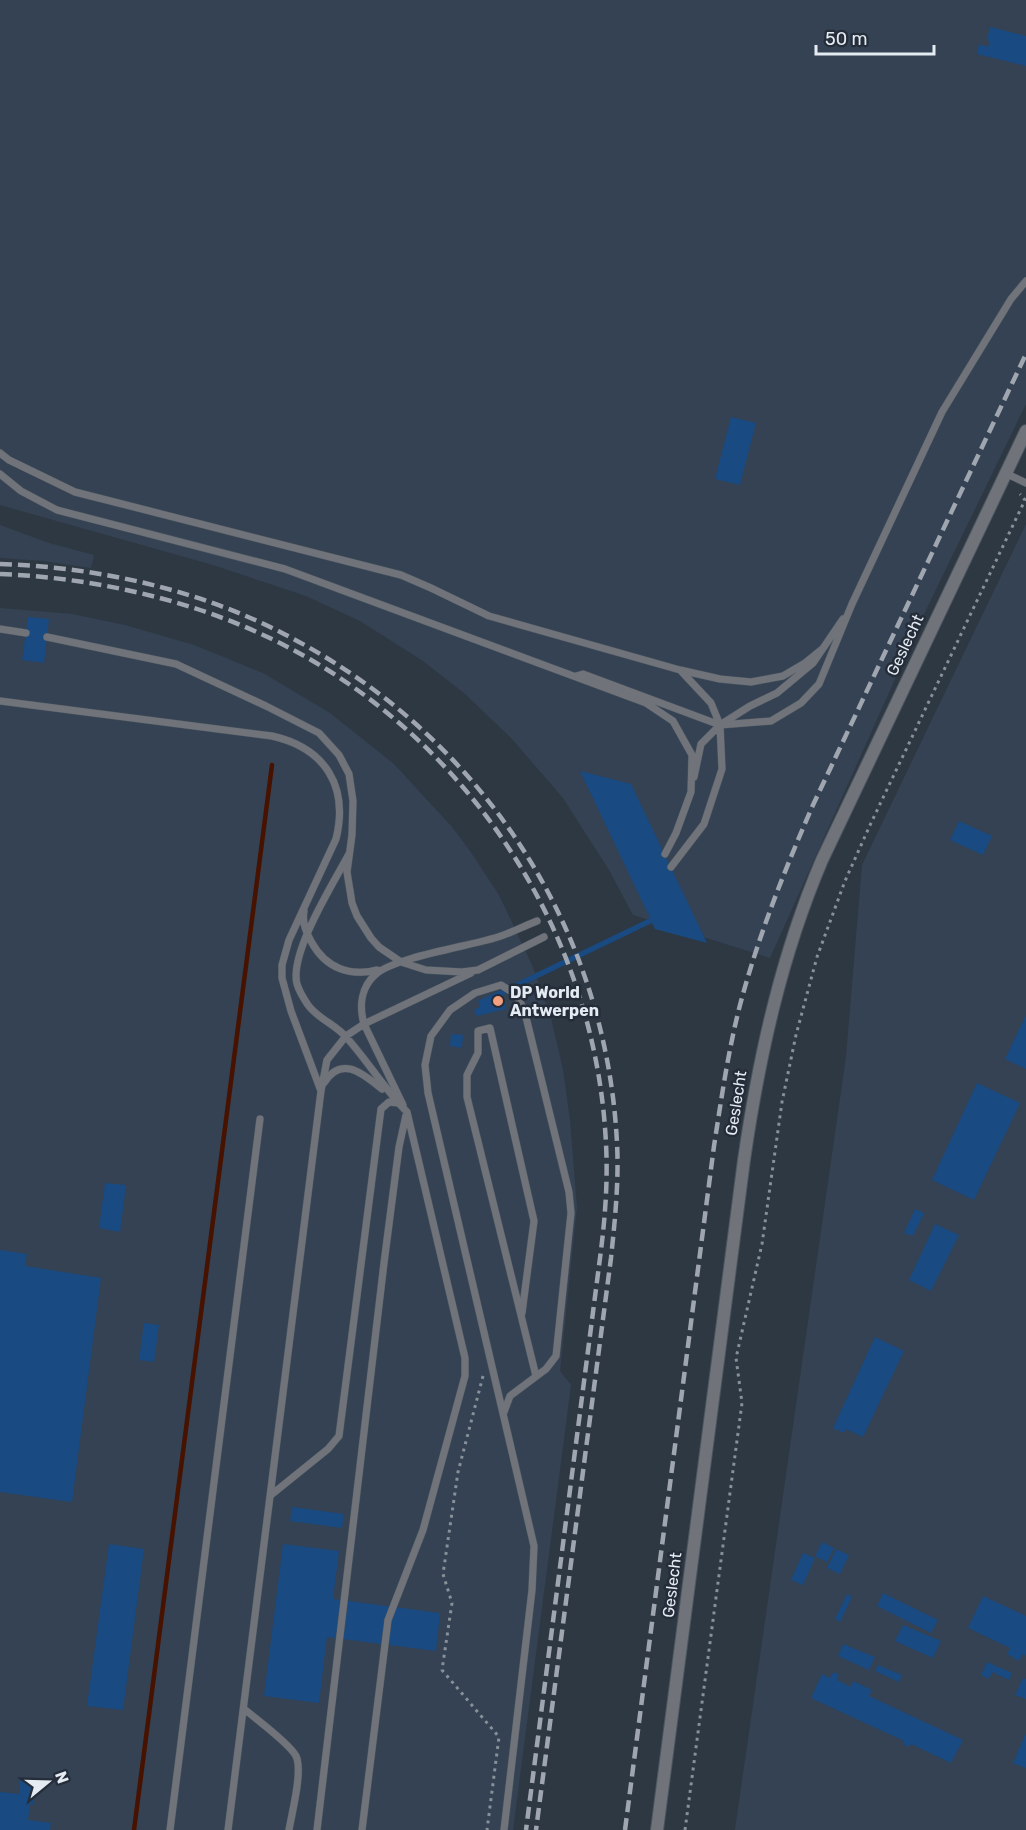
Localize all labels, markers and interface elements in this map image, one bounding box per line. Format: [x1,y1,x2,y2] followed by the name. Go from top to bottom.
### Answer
[816,18,934,56] scale bar
[825,28,868,50] text: 50 m
[883,611,927,679] street label: Geslecht
[510,983,599,1020] place label: DP World Antwerpen
[491,994,505,1008] marker: DP World Antwerpen
[721,1069,751,1137] street label: Geslecht
[659,1551,685,1619] street label: Geslecht
[18,1752,78,1812] north arrow
[51,1769,73,1786] text: N

